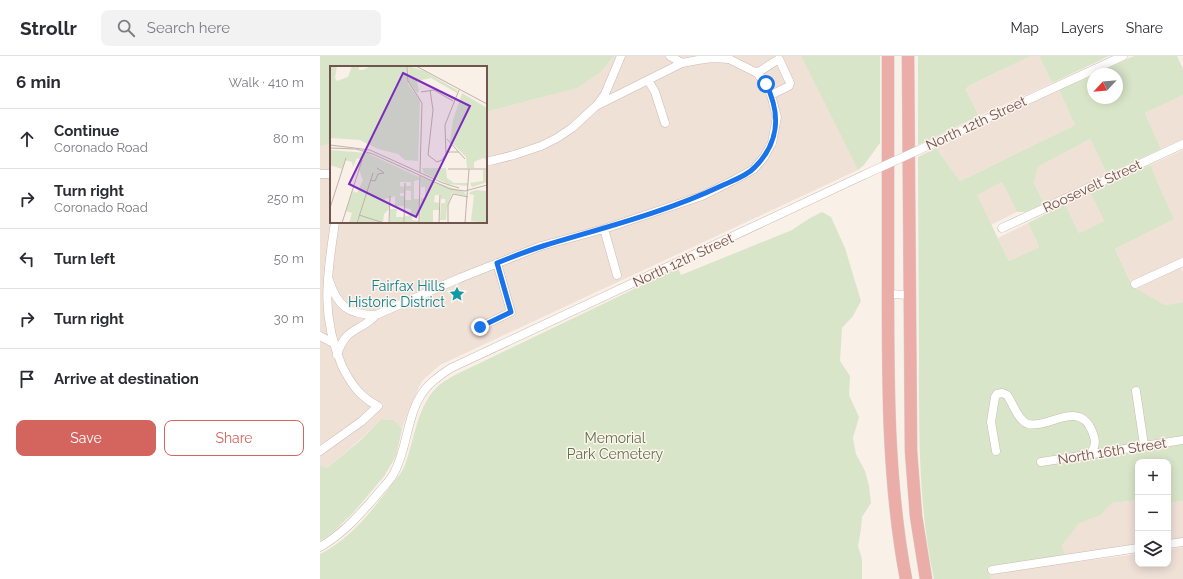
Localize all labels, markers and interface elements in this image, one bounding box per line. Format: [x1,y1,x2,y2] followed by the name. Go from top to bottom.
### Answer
[101,10,381,46] search box
[20,17,77,39] text: Strollr
[115,17,137,39] icon: search
[147,19,230,37] text: Search here
[1011,20,1039,36] text: Map
[1061,20,1104,36] text: Layers
[1126,20,1163,36] text: Share
[330,66,487,223] inset map
[1087,68,1123,104] north arrow
[16,72,61,92] text: 6 min
[229,75,304,90] text: Walk · 410 m
[757,75,775,93] route start
[923,93,1029,153] street label: North 12th Street
[54,122,119,140] text: Continue
[16,128,38,150] icon: ahead
[273,131,304,146] text: 80 m
[54,140,148,155] text: Coronado Road
[1040,156,1144,216] street label: Roosevelt Street
[54,182,124,200] text: Turn right
[16,188,38,210] icon: right
[267,191,304,206] text: 250 m
[54,200,148,215] text: Coronado Road
[630,230,736,290] street label: North 12th Street
[16,248,38,270] icon: left
[54,250,115,268] text: Turn left
[274,251,304,266] text: 50 m
[348,278,445,310] place label: Fairfax Hills Historic District
[448,285,466,303] place icon: Fairfax Hills Historic District
[16,308,38,330] icon: right
[54,310,124,328] text: Turn right
[274,311,304,326] text: 30 m
[471,318,489,336] route end
[16,368,38,390] icon: arrive
[54,370,199,388] text: Arrive at destination
[16,420,156,456] button: Save
[164,420,304,456] button: Share
[567,430,664,462] park label: Memorial Park Cemetery
[1056,434,1168,468] street label: North 16th Street
[1135,459,1171,567] map controls
[1135,459,1171,495] button: +
[1135,495,1171,531] button: −
[1135,531,1171,567] button: layers

